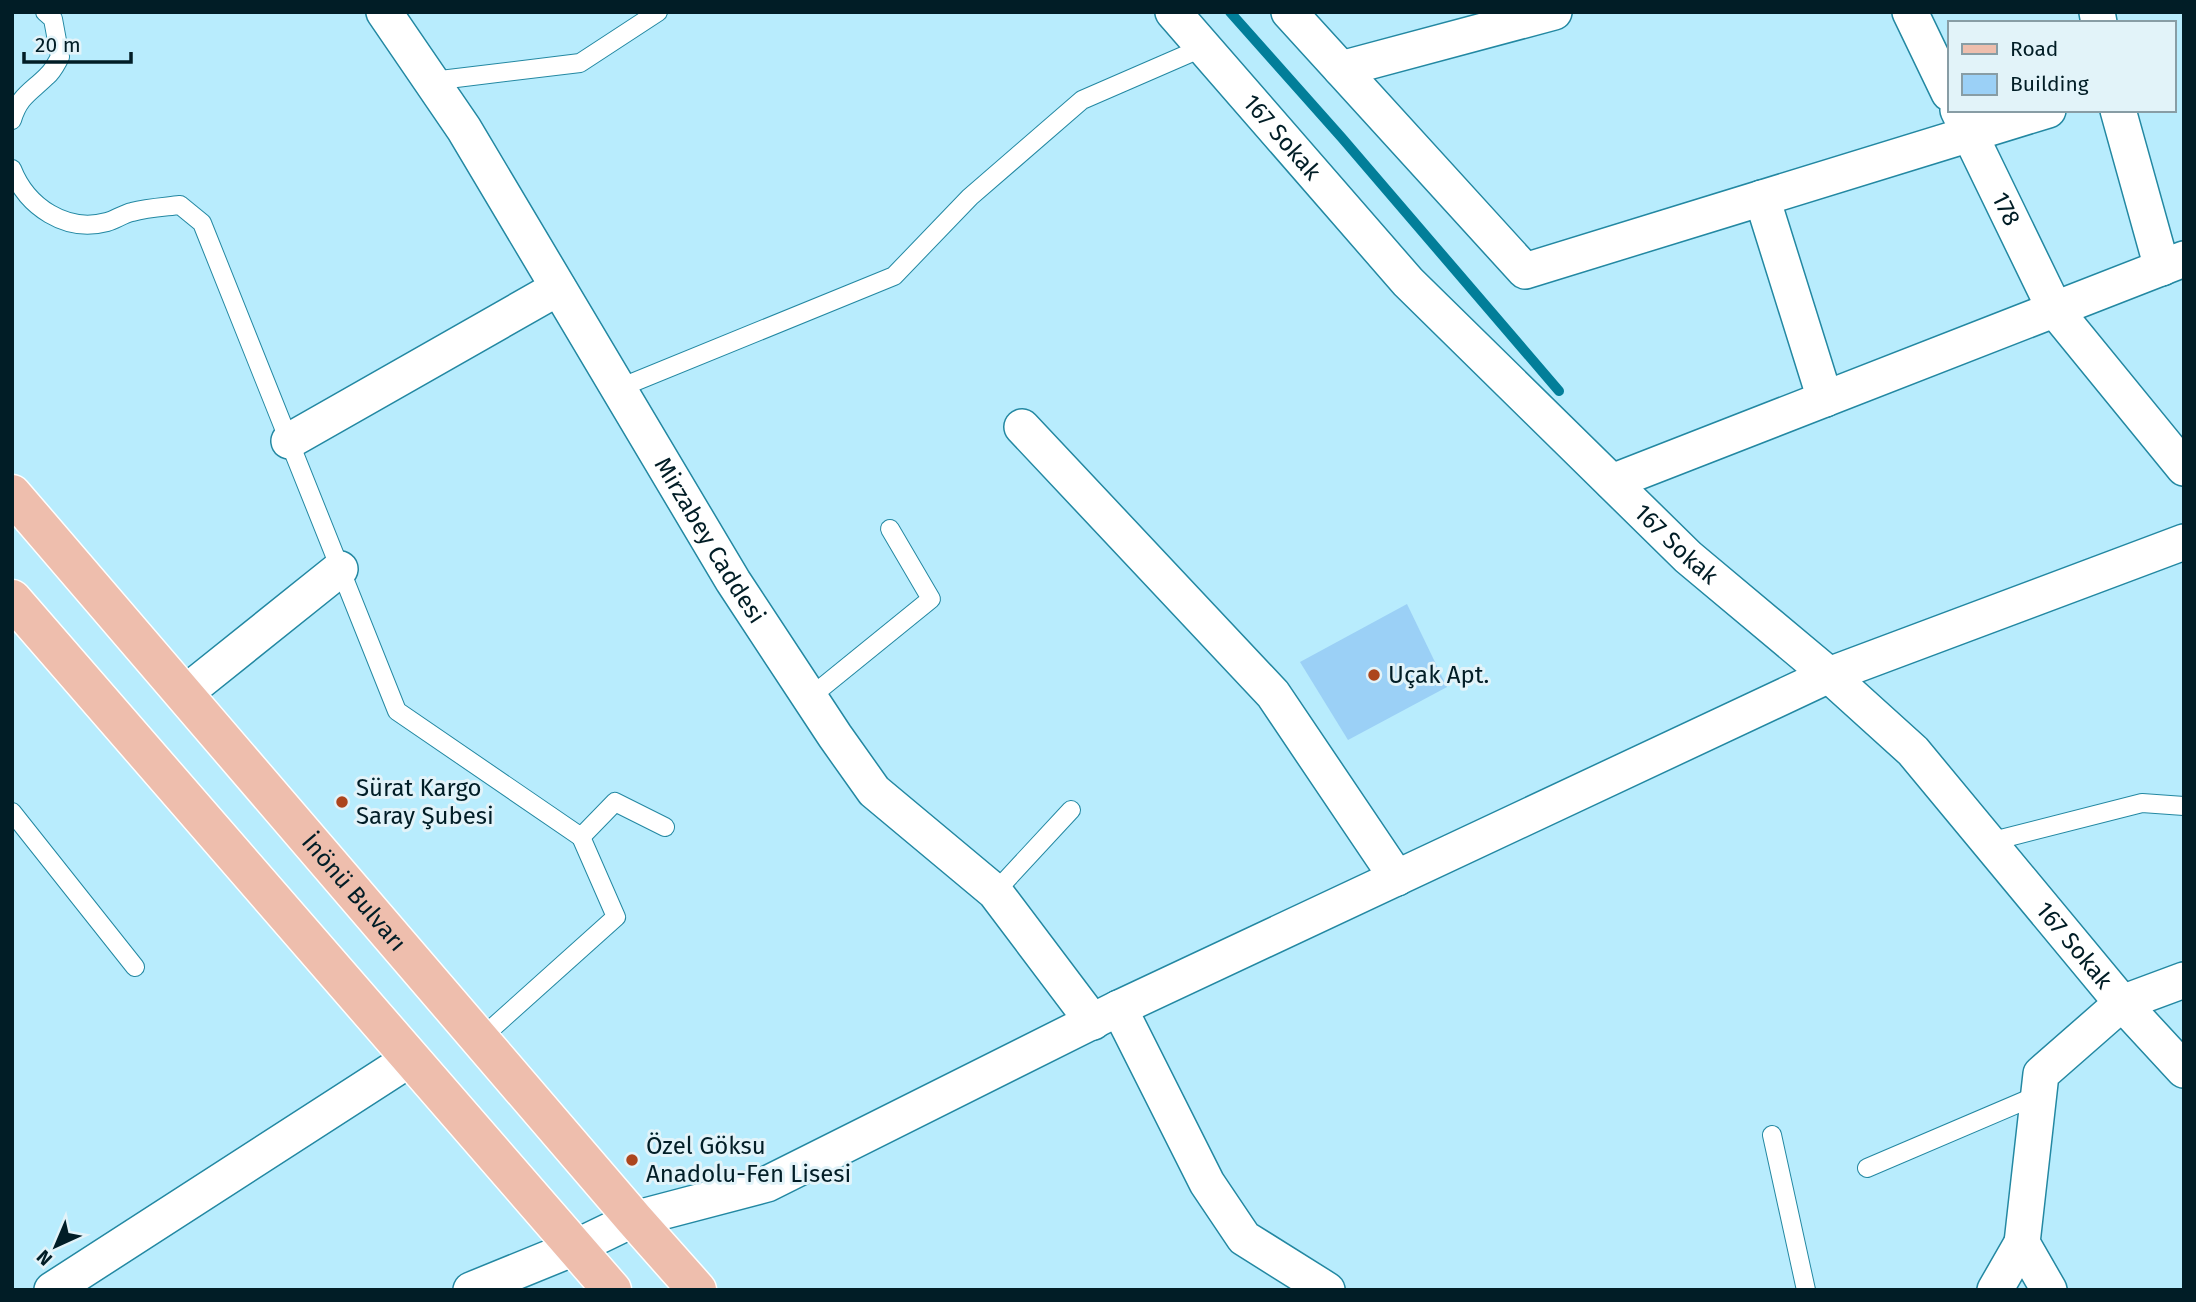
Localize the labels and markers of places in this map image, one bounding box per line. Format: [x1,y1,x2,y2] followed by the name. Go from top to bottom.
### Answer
[1388,661,1489,689] place label: Uçak Apt.
[1366,667,1382,683] marker: Uçak Apt.
[356,774,494,830] place label: Sürat Kargo Saray Şubesi
[334,794,350,810] marker: Sürat Kargo Saray Şubesi
[646,1132,851,1188] place label: Özel Göksu Anadolu-Fen Lisesi
[624,1152,640,1168] marker: Özel Göksu Anadolu-Fen Lisesi

